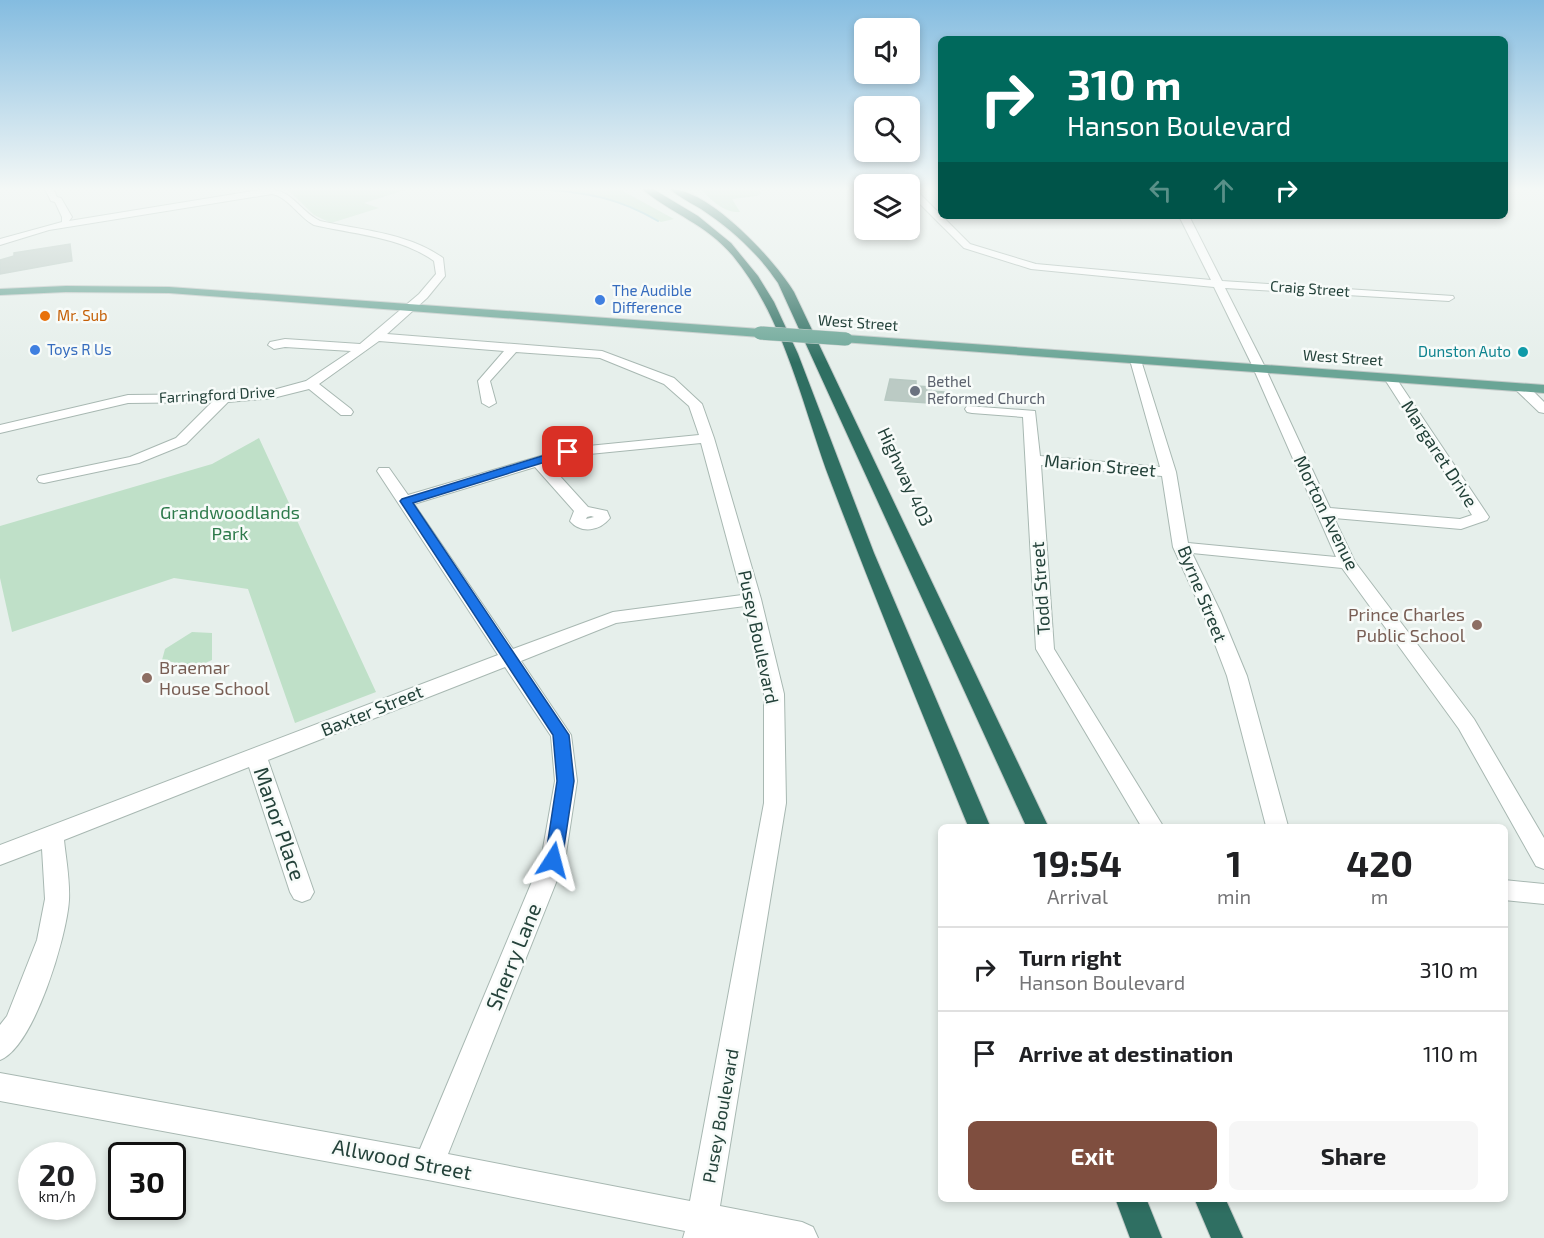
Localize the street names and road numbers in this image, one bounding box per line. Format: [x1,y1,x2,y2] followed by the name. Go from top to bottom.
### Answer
[1270,276,1351,300] street label: Craig Street
[817,310,899,334] street label: West Street
[1302,345,1384,369] street label: West Street
[158,382,276,406] street label: Farringford Drive
[1397,396,1483,511] street label: Margaret Drive
[873,424,938,530] street label: Highway 403
[1043,449,1157,481] street label: Marion Street
[1290,452,1364,573] street label: Morton Avenue
[1026,541,1054,635] street label: Todd Street
[1174,542,1232,645] street label: Byrne Street
[734,568,784,706] street label: Pusey Boulevard
[317,680,426,740] street label: Baxter Street
[249,764,311,883] street label: Manor Place
[480,899,545,1014] street label: Sherry Lane
[697,1047,743,1185] street label: Pusey Boulevard
[330,1133,474,1184] street label: Allwood Street

